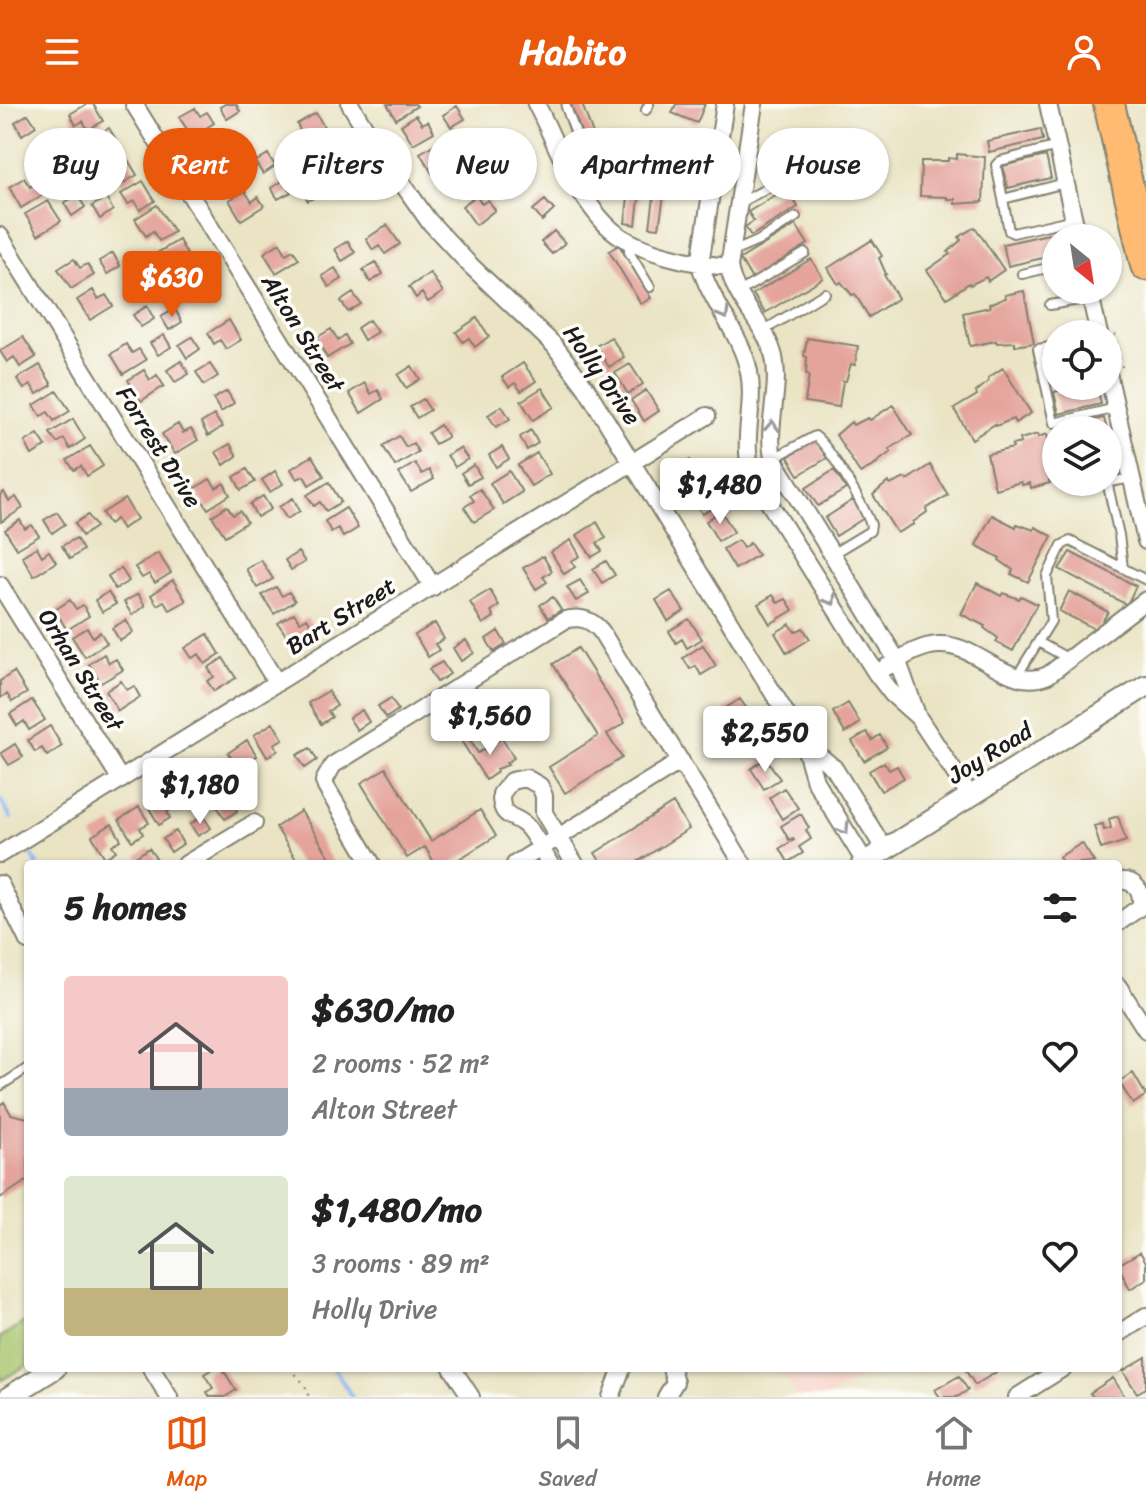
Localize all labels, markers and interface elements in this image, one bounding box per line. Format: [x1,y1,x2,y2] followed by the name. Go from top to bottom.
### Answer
[520,20,626,84] text: Habito
[40,30,84,74] icon: menu
[1062,30,1106,74] icon: person
[24,128,127,200] chip: Buy
[143,128,258,200] chip: Rent
[274,128,412,200] chip: Filters
[428,128,537,200] chip: New
[553,128,741,200] chip: Apartment
[757,128,889,200] chip: House
[1042,224,1122,304] north arrow
[1042,224,1122,496] map controls
[125,251,219,319] pin: $630
[141,254,203,300] text: $630
[249,264,357,402] street label: Alton Street
[714,305,730,320] one-way arrow
[552,316,652,434] street label: Holly Drive
[1042,320,1122,400] button: locate
[105,377,213,517] street label: Forrest Drive
[1042,416,1122,496] button: layers
[764,419,781,432] one-way arrow
[655,458,785,526] pin: $1,480
[678,461,762,507] text: $1,480
[277,565,405,667] street label: Bart Street
[822,592,837,606] one-way arrow
[27,600,136,741] street label: Orhan Street
[425,689,555,757] pin: $1,560
[449,692,531,738] text: $1,560
[700,706,830,774] pin: $2,550
[721,709,809,755] text: $2,550
[938,710,1042,796] street label: Joy Road
[135,758,265,826] pin: $1,180
[161,761,239,807] text: $1,180
[834,820,850,835] one-way arrow
[64,878,186,938] text: 5 homes
[1038,886,1082,930] icon: filters
[312,980,455,1040] text: $630/mo
[128,1008,224,1104] icon: home
[1038,1034,1082,1078] icon: heart
[312,1040,490,1086] text: 2 rooms · 52 m²
[312,1086,457,1132] text: Alton Street
[312,1180,482,1240] text: $1,480/mo
[128,1208,224,1304] icon: home
[1038,1234,1082,1278] icon: heart
[312,1240,490,1286] text: 3 rooms · 89 m²
[312,1286,437,1332] text: Holly Drive
[165,1411,209,1498] tab: Map
[539,1411,597,1498] tab: Saved
[926,1411,981,1498] tab: Home

